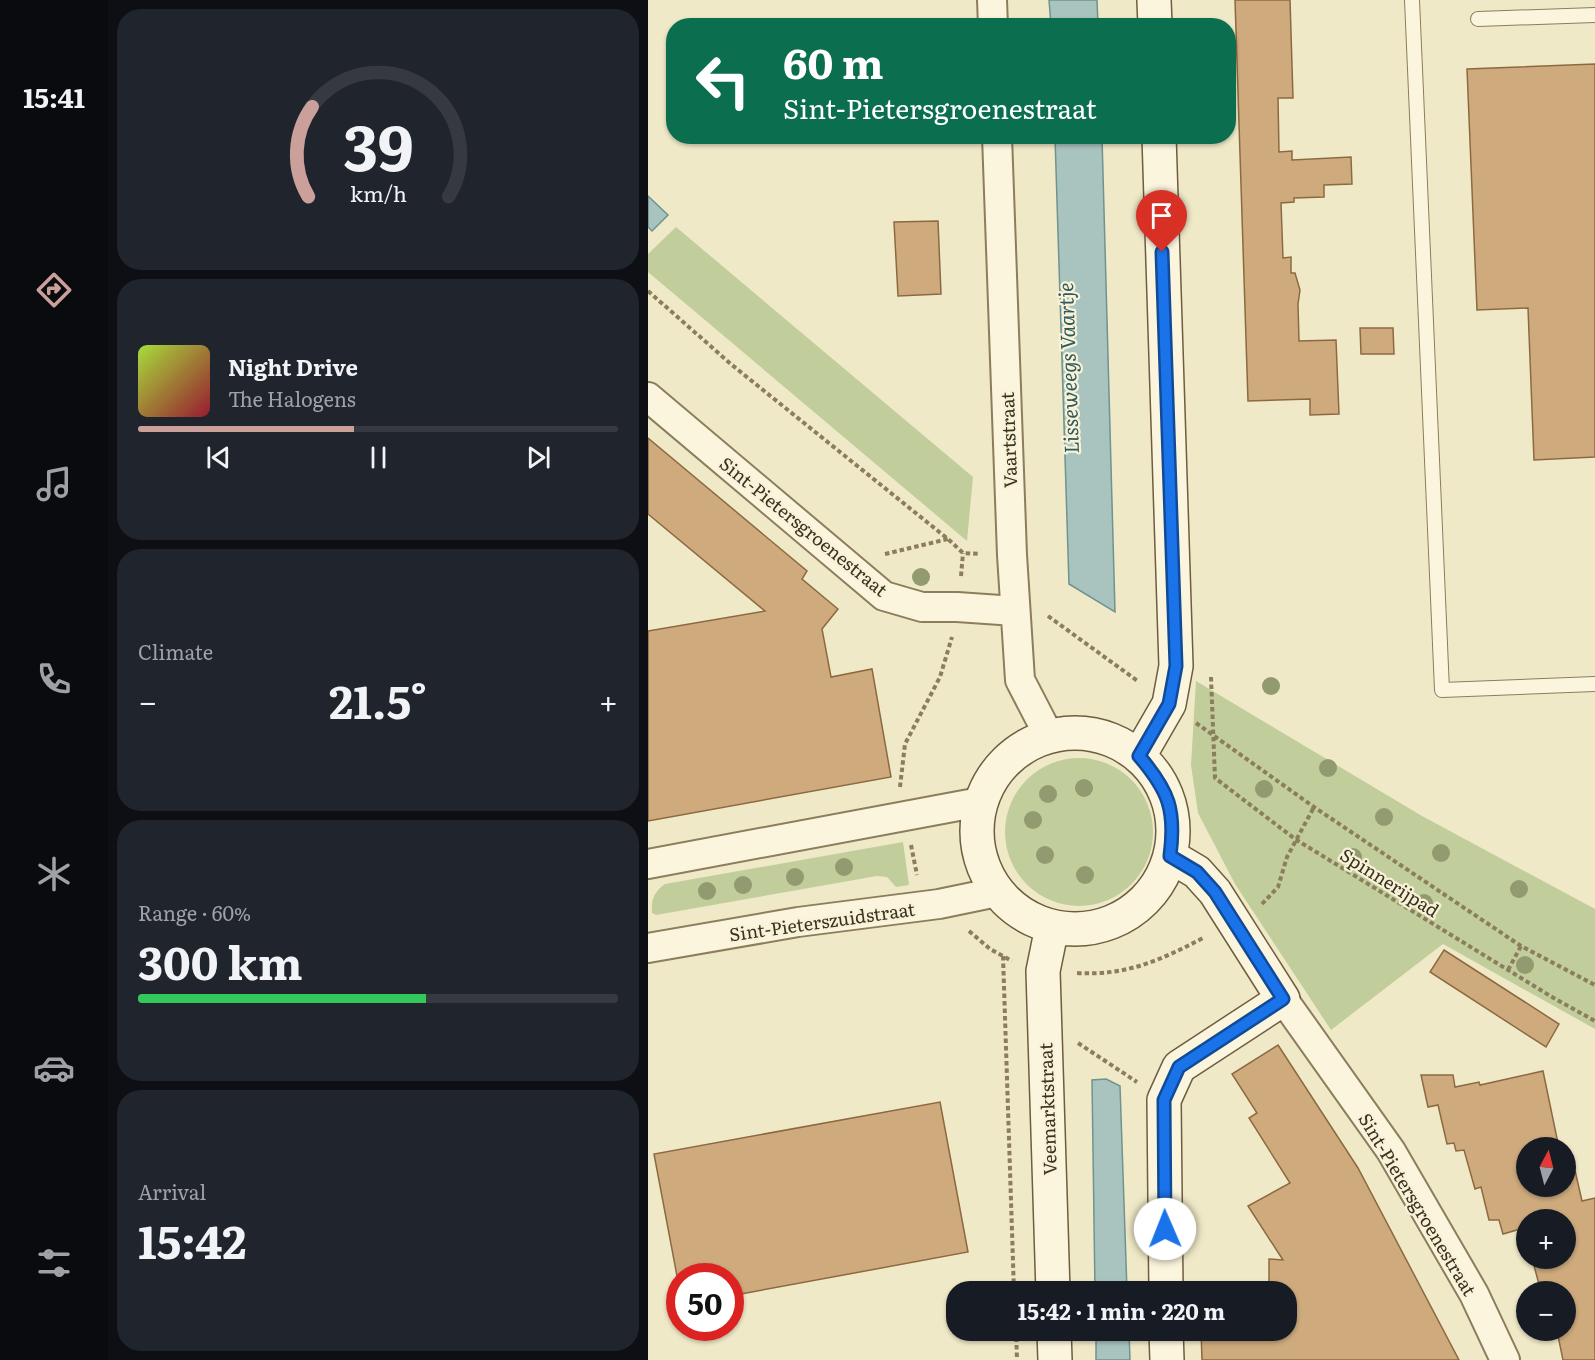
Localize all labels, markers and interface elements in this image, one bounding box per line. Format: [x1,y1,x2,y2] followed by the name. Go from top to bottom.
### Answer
[783,30,884,92] text: 60 m
[684,42,762,120] icon: left
[23,76,85,116] text: 15:41
[783,87,1097,127] text: Sint-Pietersgroenestraat
[343,98,413,190] text: 39
[349,177,407,209] text: km/h
[1136,190,1187,252] pin
[1145,199,1178,232] icon: arrive
[33,269,75,311] icon: directions
[1049,282,1085,454] water label: Lisseweegs Vaartje
[228,350,358,383] text: Night Drive
[228,383,356,413] text: The Halogens
[993,391,1023,489] street label: Vaartstraat
[202,441,235,474] icon: previous
[362,441,395,474] icon: pause
[522,441,555,474] icon: next
[714,450,894,603] street label: Sint-Pietersgroenestraat
[33,463,75,505] icon: music
[138,636,213,666] text: Climate
[33,658,75,700] icon: phone
[329,666,427,733] text: 21.5°
[138,675,157,724] text: −
[599,675,618,724] text: +
[1335,841,1445,923] street label: Spinnerijpad
[33,853,75,895] icon: climate
[727,895,917,947] street label: Sint-Pieterszuidstraat
[138,897,251,927] text: Range · 60%
[138,927,303,994] text: 300 km
[1031,1042,1063,1176] street label: Veemarktstraat
[33,1047,75,1089] icon: car
[1353,1107,1484,1301] street label: Sint-Pietersgroenestraat
[1516,1137,1576,1197] north arrow
[1516,1137,1576,1341] map controls
[138,1176,206,1206] text: Arrival
[1133,1197,1197,1261] position arrow
[138,1206,246,1273] text: 15:42
[1516,1209,1576,1269] button: +
[33,1242,75,1284] icon: filters
[666,1263,744,1341] speed limit sign: 50
[1516,1281,1576,1341] button: −
[1018,1294,1225,1327] text: 15:42 · 1 min · 220 m

